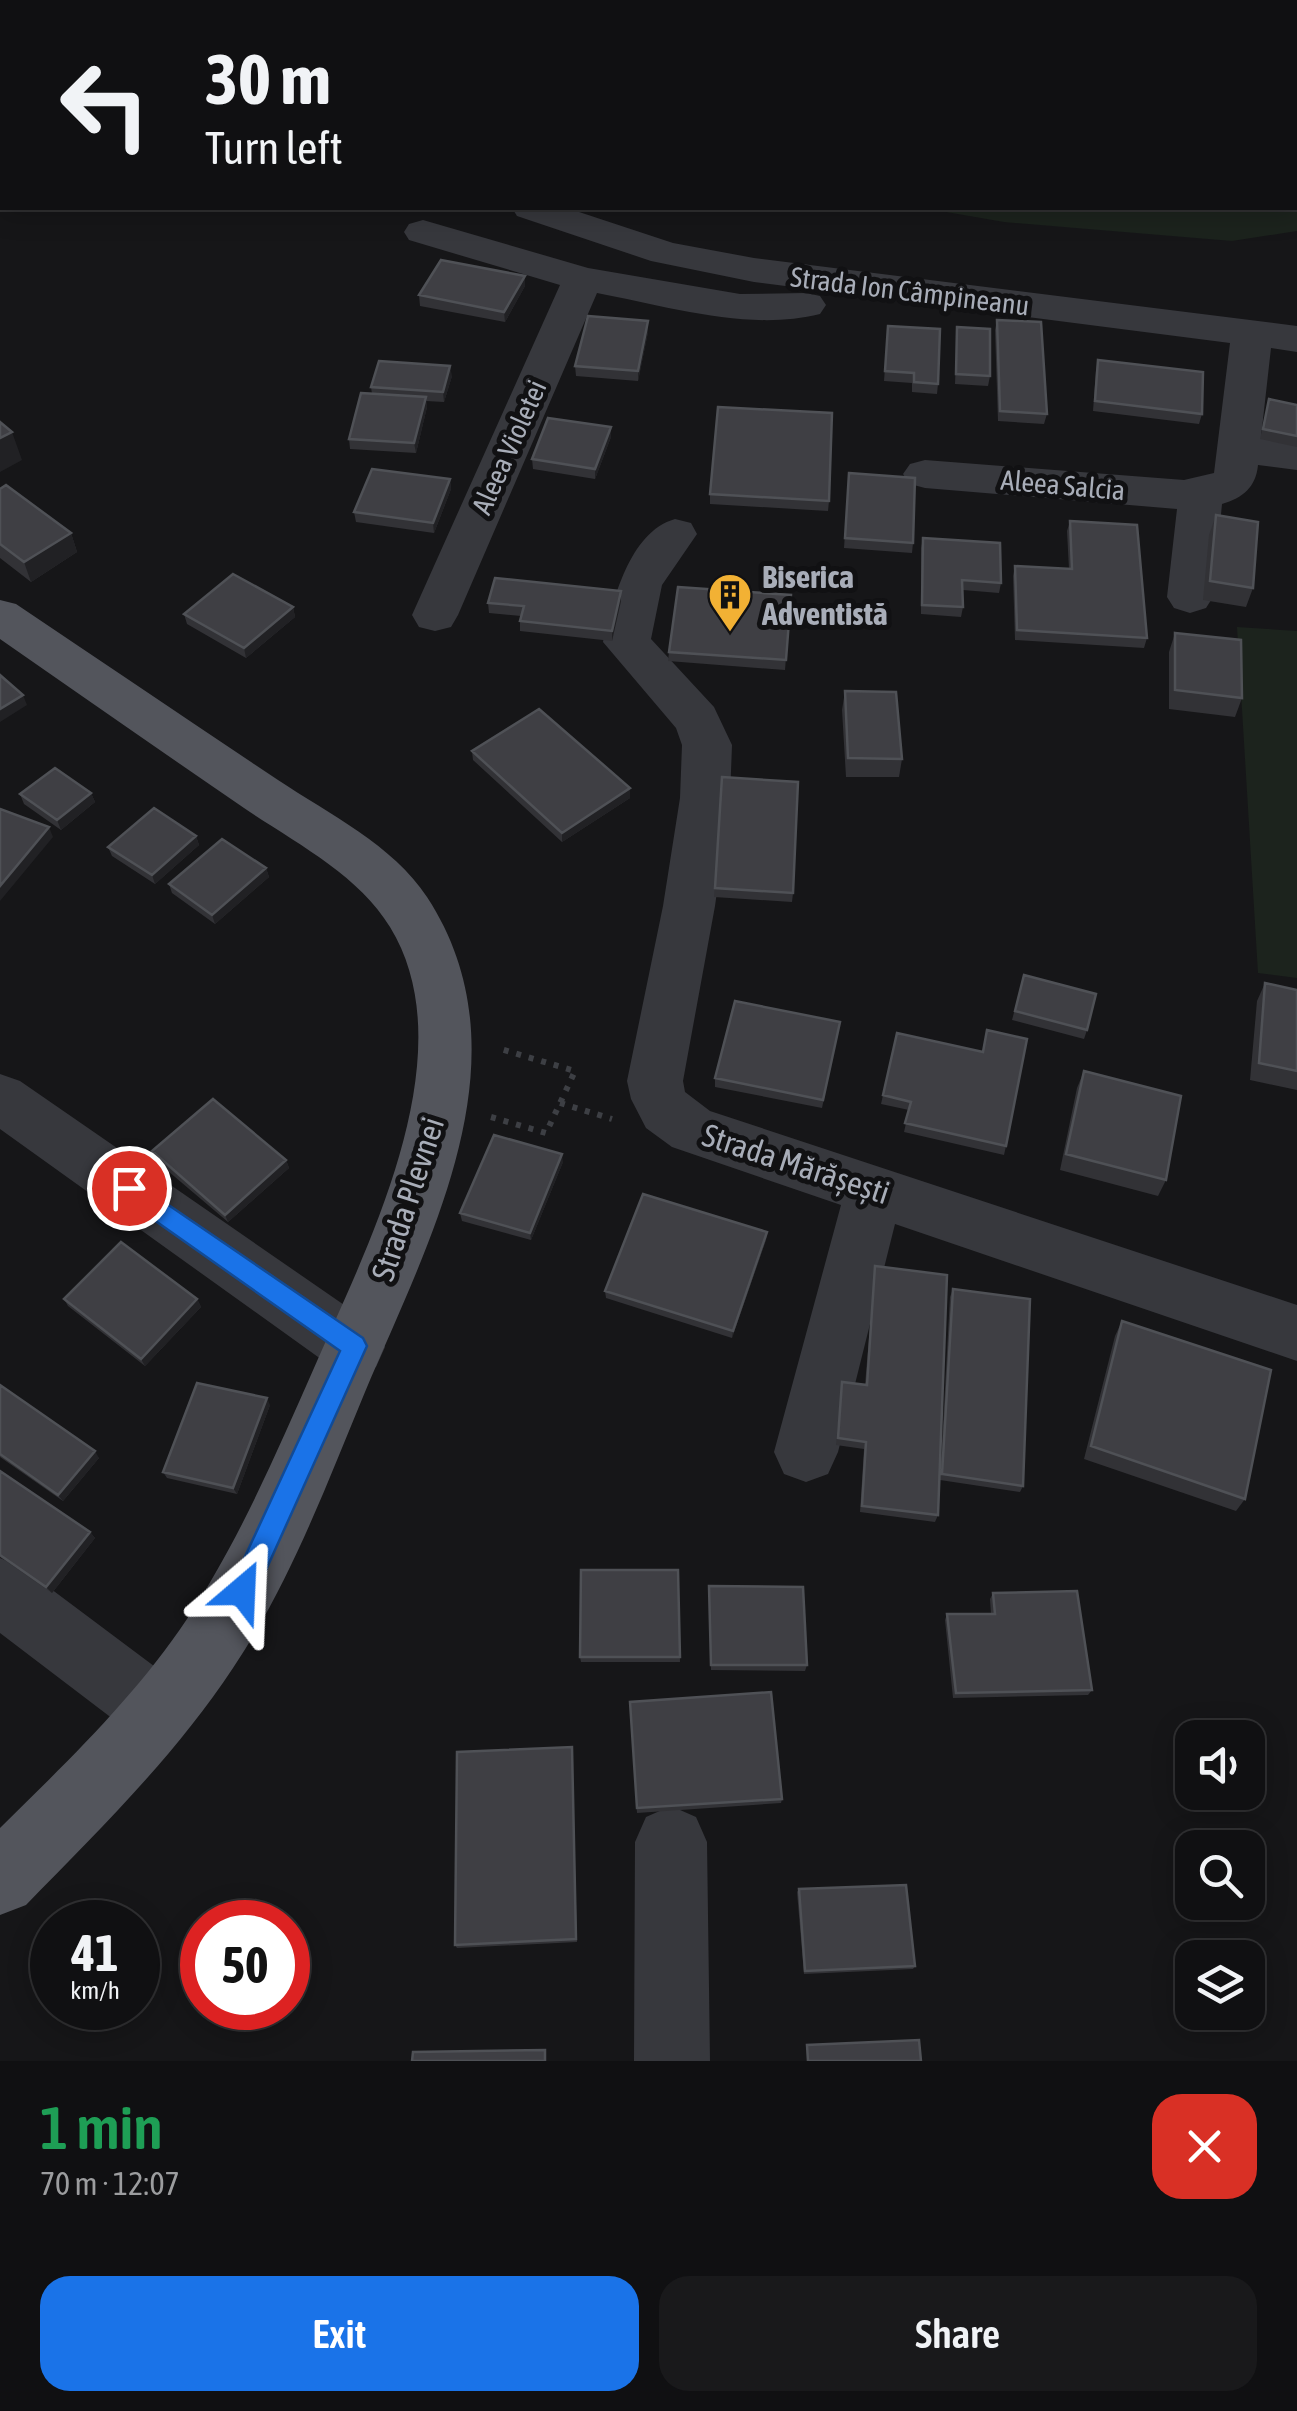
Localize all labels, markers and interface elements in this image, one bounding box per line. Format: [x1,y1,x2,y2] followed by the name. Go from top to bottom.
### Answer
[205,39,331,119] text: 30 m
[40,40,170,170] icon: left
[205,122,343,174] text: Turn left
[789,260,1031,322] street label: Strada Ion Câmpineanu
[465,375,553,519] street label: Aleea Violetei
[999,464,1127,506] street label: Aleea Salcia
[761,558,888,632] place label: Biserica Adventistă
[707,572,753,633] building icon: Biserica Adventistă
[364,1113,451,1285] street label: Strada Plevnei
[698,1116,894,1211] street label: Strada Mărășești
[87,1146,172,1231] pin
[102,1161,157,1216] icon: arrive
[190,1539,294,1643] position arrow
[1175,1720,1265,2030] map controls
[1175,1720,1265,1810] button: sound
[1175,1830,1265,1920] button: search
[180,1900,310,2030] speed limit sign: 50
[71,1924,118,1982] text: 41
[1175,1940,1265,2030] button: layers
[70,1976,120,2004] text: km/h
[40,2093,163,2162] text: 1 min
[1152,2094,1257,2199] button: close
[40,2165,180,2202] text: 70 m · 12:07
[40,2276,639,2391] button: Exit
[659,2276,1257,2391] button: Share

